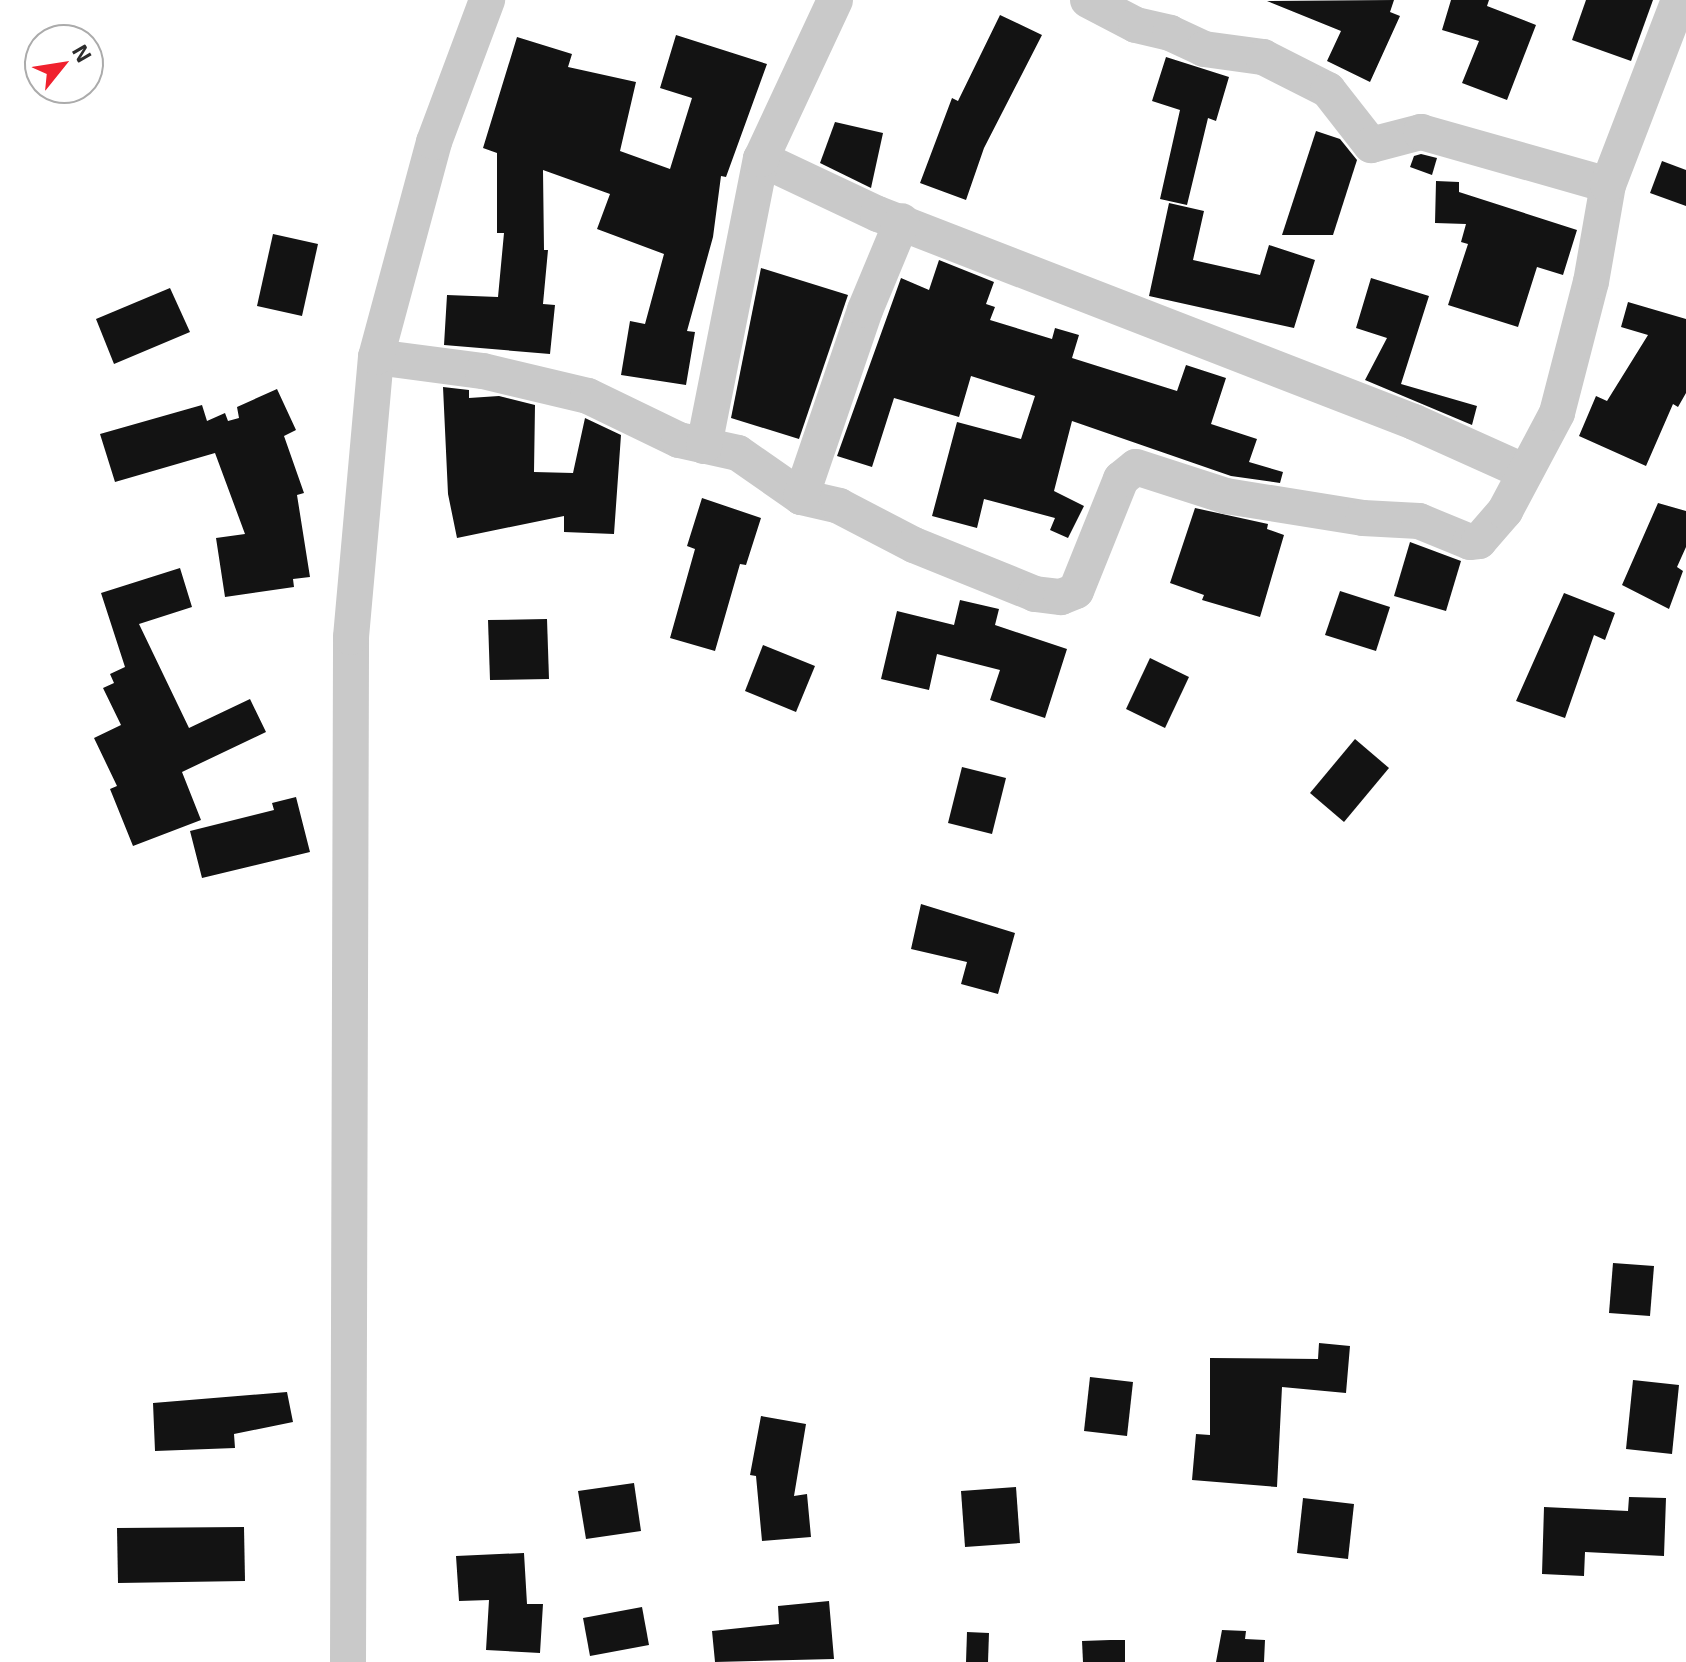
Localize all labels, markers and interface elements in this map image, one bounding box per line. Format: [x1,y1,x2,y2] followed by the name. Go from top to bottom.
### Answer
[24,24,104,104] north arrow
[68,40,98,66] text: N

